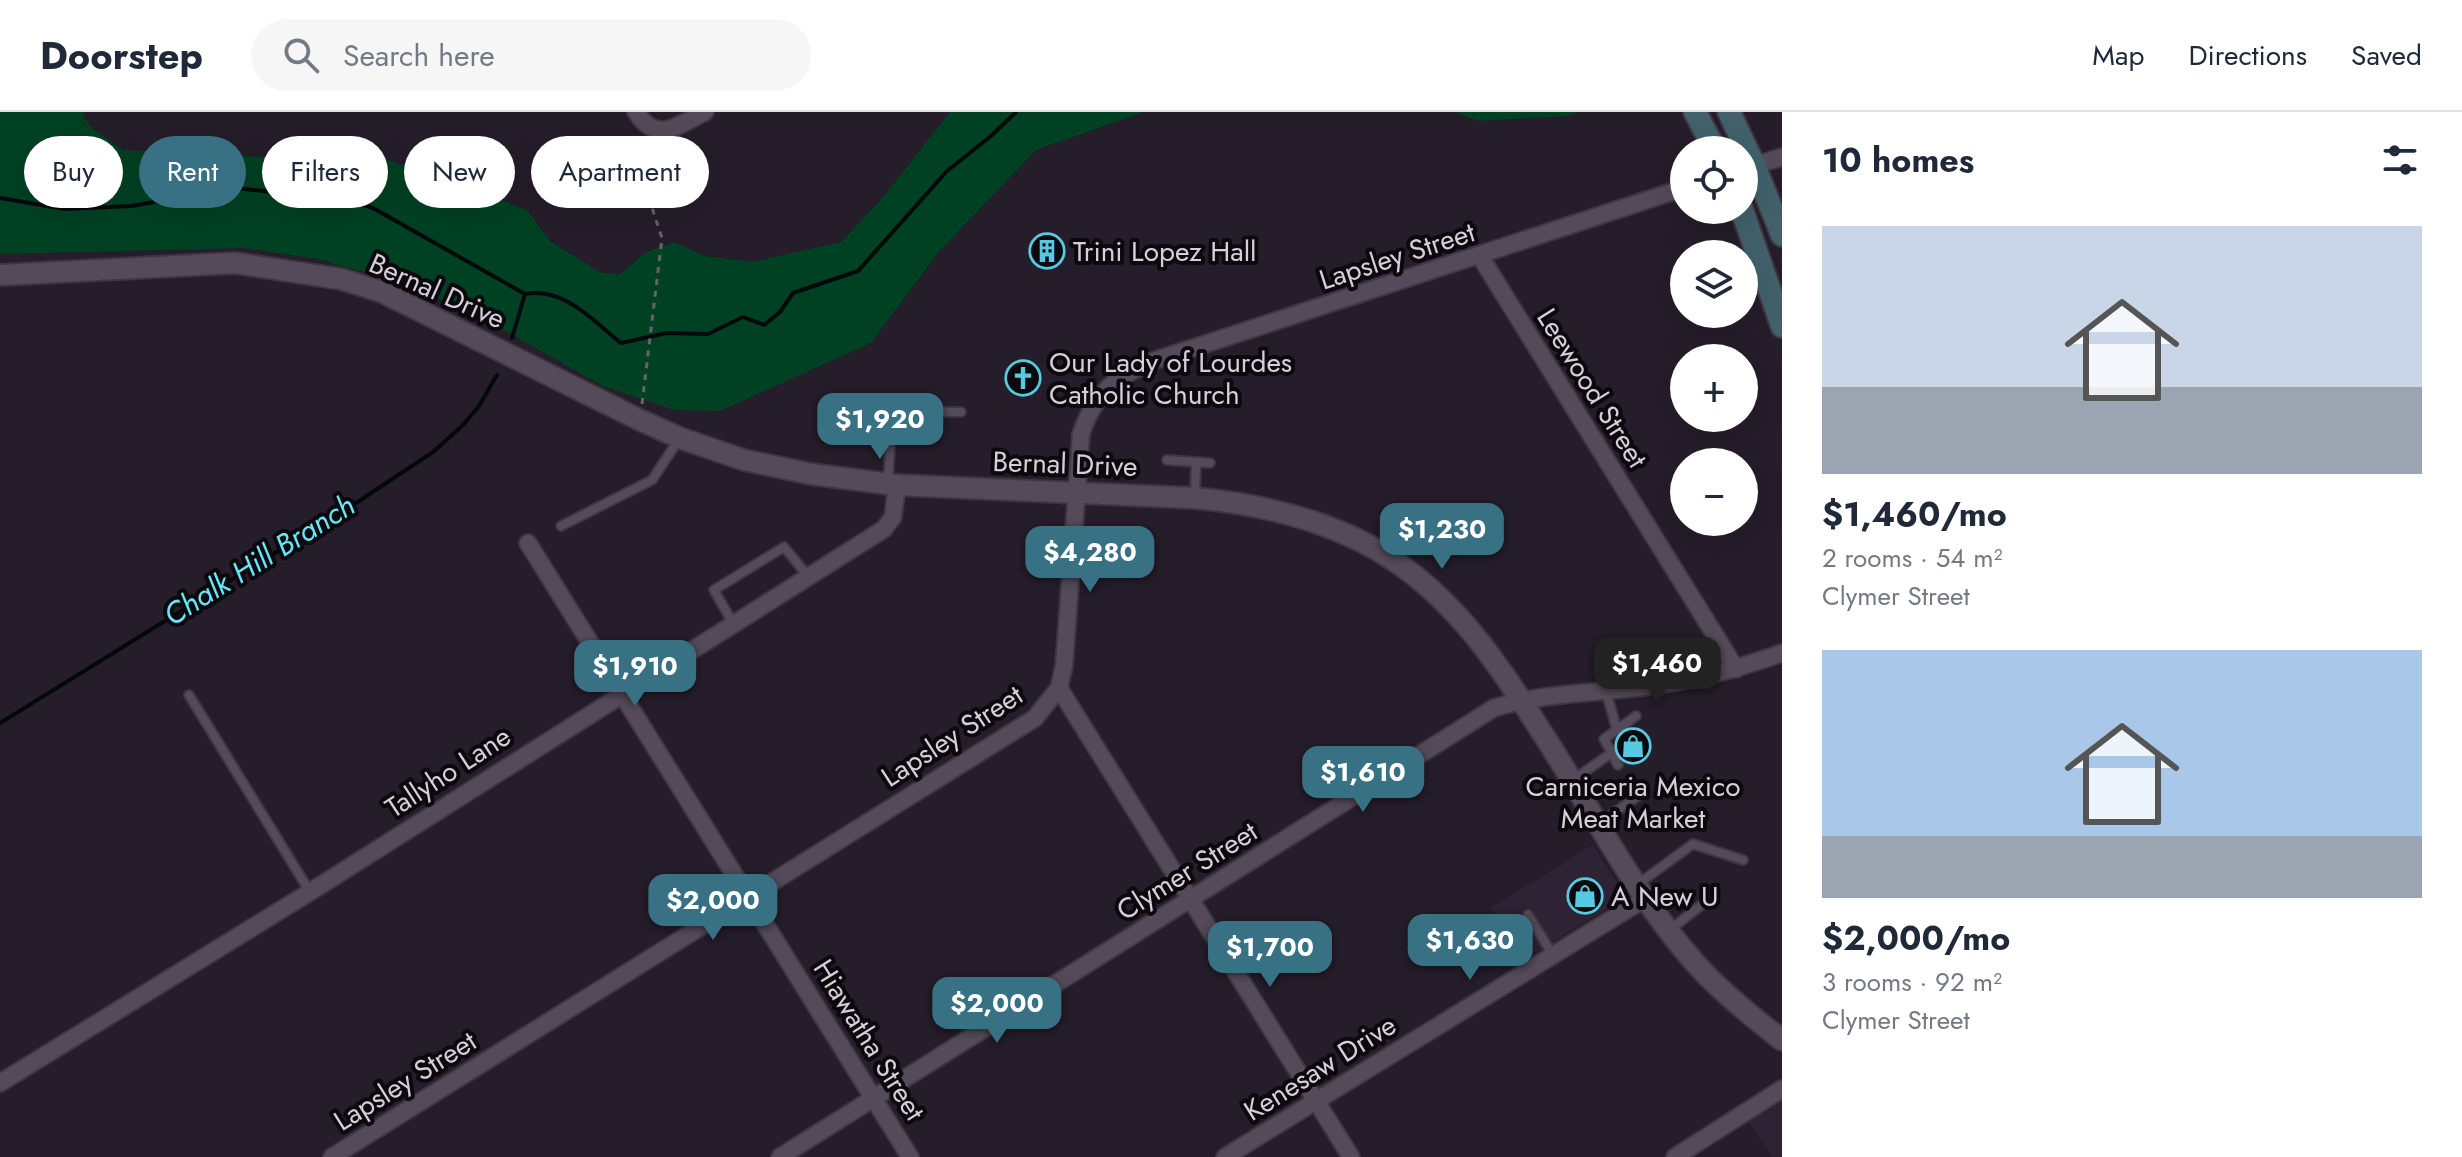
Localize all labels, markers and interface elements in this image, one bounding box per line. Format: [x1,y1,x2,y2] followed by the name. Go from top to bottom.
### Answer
[251,19,811,91] search box
[40,28,203,83] text: Doorstep
[279,33,323,77] icon: search
[343,34,495,77] text: Search here
[2092,35,2144,76] text: Map
[2188,35,2307,76] text: Directions
[2351,35,2422,76] text: Saved
[24,136,123,208] chip: Buy
[139,136,246,208] chip: Rent
[262,136,388,208] chip: Filters
[404,136,515,208] chip: New
[531,136,709,208] chip: Apartment
[1670,136,1758,536] map controls
[1670,136,1758,224] button: locate
[1822,136,1974,185] text: 10 homes
[2378,138,2422,182] icon: filters
[1314,211,1480,300] street label: Lapsley Street
[1073,231,1257,272] place label: Trini Lopez Hall
[1028,232,1066,270] building icon: Trini Lopez Hall
[1670,240,1758,328] button: layers
[362,243,512,339] street label: Bernal Drive
[2050,278,2194,422] icon: home
[1527,300,1658,476] street label: Leewood Street
[1049,342,1292,415] place label: Our Lady of Lourdes Catholic Church
[1670,344,1758,432] button: +
[1004,359,1042,397] church icon: Our Lady of Lourdes Catholic Church
[815,393,945,461] pin: $1,920
[835,400,925,438] text: $1,920
[992,441,1138,487] street label: Bernal Drive
[1670,448,1758,536] button: −
[155,484,363,636] water label: Chalk Hill Branch
[1822,490,2007,539] text: $1,460/mo
[1377,503,1507,571] pin: $1,230
[1398,510,1486,548] text: $1,230
[1025,526,1155,594] pin: $4,280
[1043,533,1137,571] text: $4,280
[1822,539,2003,577] text: 2 rooms · 54 m²
[1822,577,1970,615] text: Clymer Street
[1592,637,1722,705] pin: $1,460
[570,640,700,708] pin: $1,910
[1612,644,1702,682] text: $1,460
[592,647,678,685] text: $1,910
[873,675,1031,797] street label: Lapsley Street
[2050,702,2194,846] icon: home
[377,716,519,828] street label: Tallyho Lane
[1614,727,1652,765] shop icon: Carniceria Mexico Meat Market
[1298,746,1428,814] pin: $1,610
[1320,753,1406,791] text: $1,610
[1525,766,1741,839] place label: Carniceria Mexico Meat Market
[1109,811,1266,931] street label: Clymer Street
[648,874,778,942] pin: $2,000
[1611,876,1719,917] place label: A New U
[1566,877,1604,915] shop icon: A New U
[666,881,760,919] text: $2,000
[1405,914,1535,982] pin: $1,630
[1822,914,2010,963] text: $2,000/mo
[1205,921,1335,989] pin: $1,700
[1426,921,1514,959] text: $1,630
[1226,928,1314,966] text: $1,700
[803,951,935,1129] street label: Hiawatha Street
[1822,963,2002,1001] text: 3 rooms · 92 m²
[932,977,1062,1045] pin: $2,000
[950,984,1044,1022] text: $2,000
[1822,1001,1970,1039] text: Clymer Street
[1236,1005,1404,1131] street label: Kenesaw Drive
[326,1021,484,1141] street label: Lapsley Street

